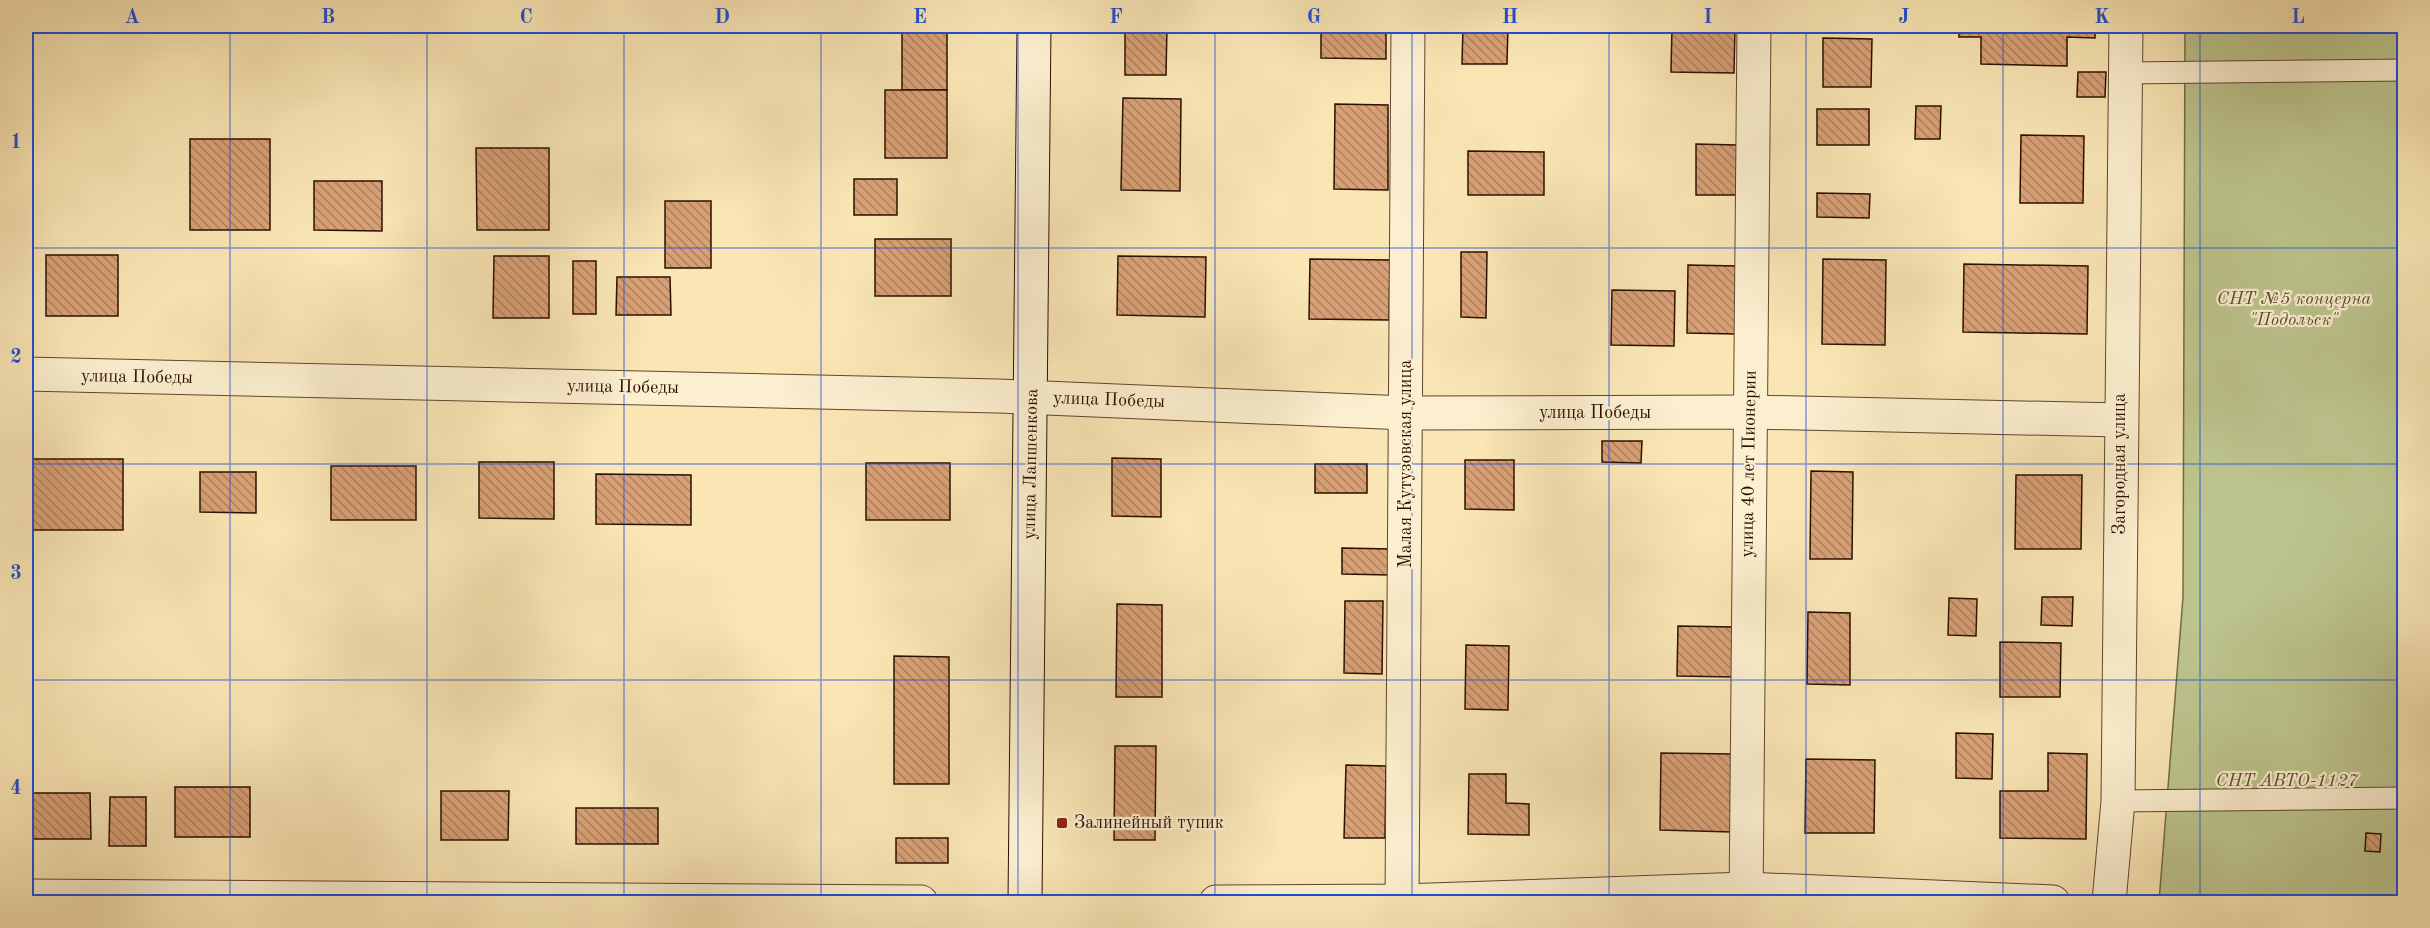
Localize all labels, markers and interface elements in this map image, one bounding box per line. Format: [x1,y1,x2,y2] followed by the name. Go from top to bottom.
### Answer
[124,8,140,28] text: A
[321,8,335,28] text: B
[519,8,533,28] text: C
[714,8,730,28] text: D
[913,8,927,28] text: E
[1109,8,1123,28] text: F
[1307,8,1321,28] text: G
[1502,8,1518,28] text: H
[1704,8,1712,28] text: I
[1899,8,1910,28] text: J
[2094,8,2110,28] text: K
[2291,8,2305,28] text: L
[10,133,22,153] text: 1
[2217,290,2371,329] park label: СНТ №5 концерна "Подольск"
[10,348,22,368] text: 2
[1397,360,1415,568] street label: Малая Кутузовская улица
[81,367,193,387] street label: улица Победы
[1738,370,1760,558] street label: улица 40 лет Пионерии
[567,377,679,397] street label: улица Победы
[1021,388,1041,540] street label: улица Лапшенкова
[1053,389,1165,411] street label: улица Победы
[2111,393,2129,535] street label: Загородная улица
[1539,404,1651,422] street label: улица Победы
[10,564,22,584] text: 3
[2216,772,2359,790] park label: СНТ АВТО-1127
[10,779,22,799] text: 4
[1074,814,1224,832] place label: Залинейный тупик
[1055,816,1069,830] marker: Залинейный тупик

